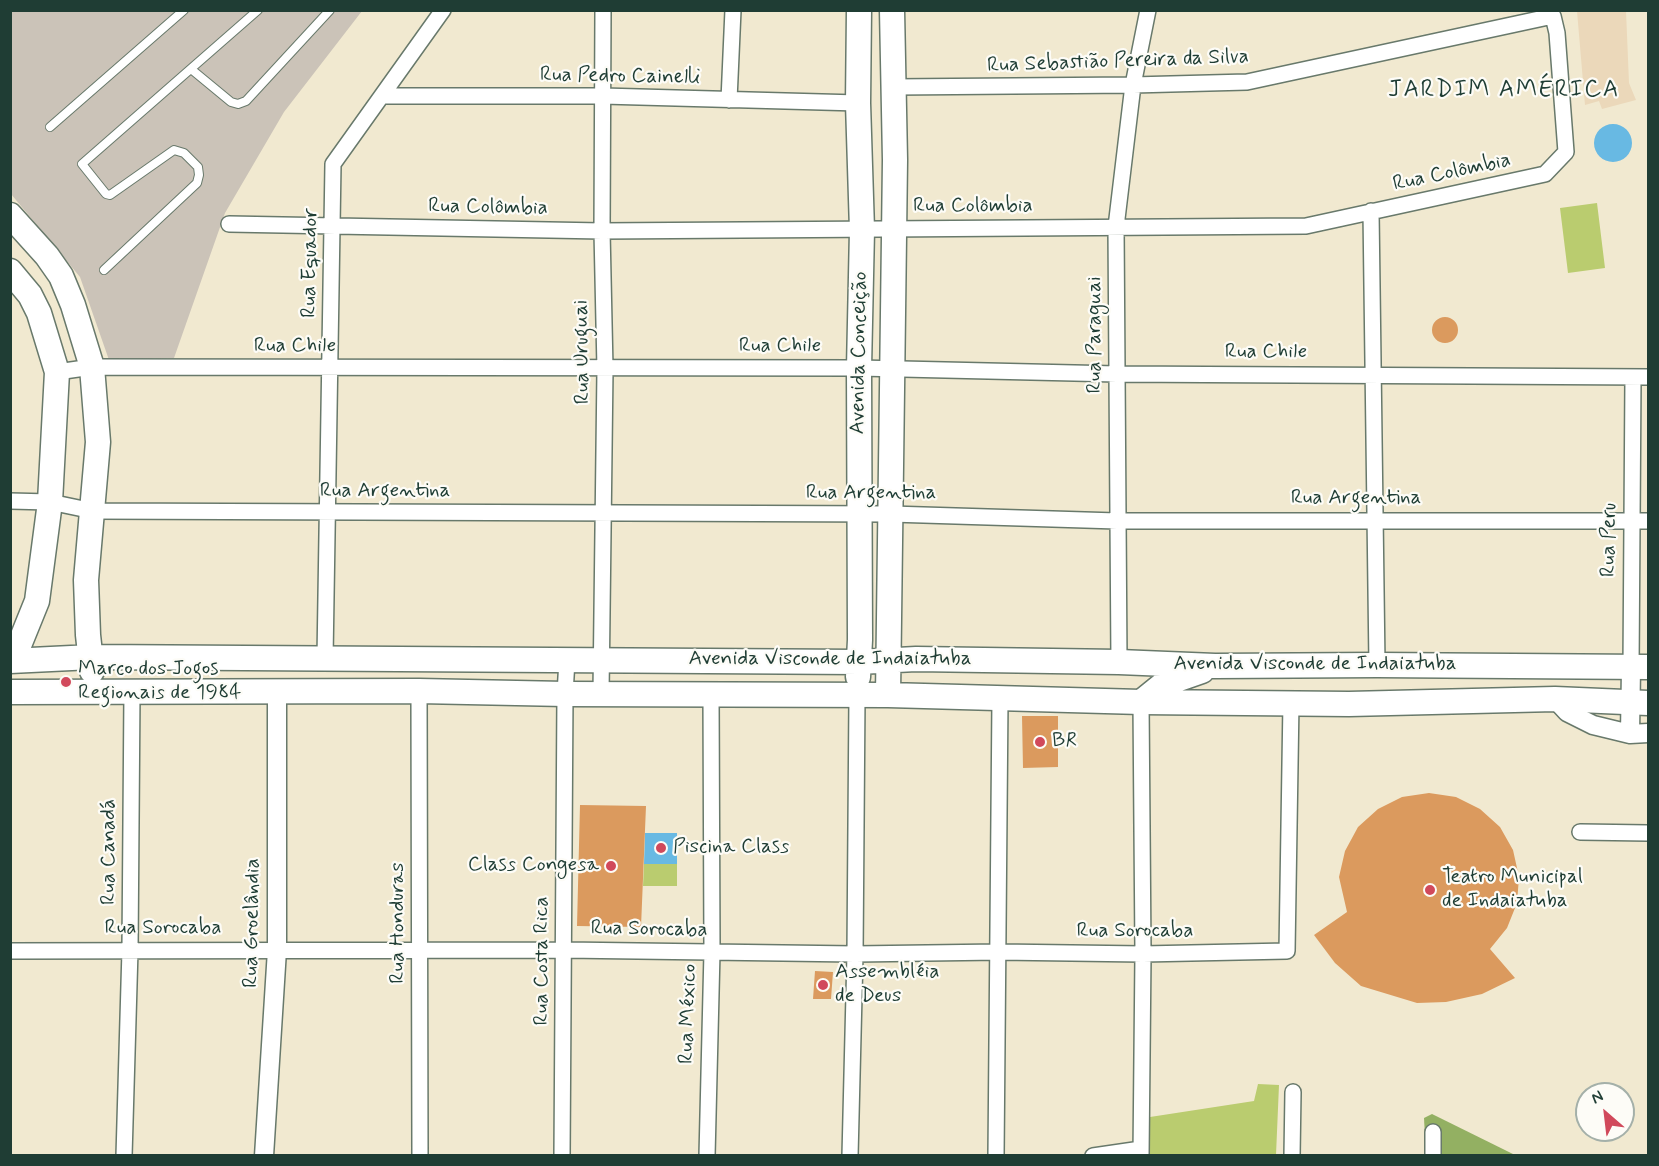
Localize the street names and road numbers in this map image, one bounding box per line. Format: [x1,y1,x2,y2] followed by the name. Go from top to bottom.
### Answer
[987,45,1249,79] street label: Rua Sebastião Pereira da Silva
[540,63,700,91] street label: Rua Pedro Cainelli
[1391,148,1513,198] street label: Rua Colômbia
[428,194,548,222] street label: Rua Colômbia
[913,194,1033,220] street label: Rua Colômbia
[297,208,325,318] street label: Rua Equador
[846,271,874,435] street label: Avenida Conceição
[1083,276,1109,394] street label: Rua Paraguai
[569,300,597,404] street label: Rua Uruguai
[254,334,336,360] street label: Rua Chile
[739,334,821,360] street label: Rua Chile
[1225,340,1307,366] street label: Rua Chile
[320,479,450,505] street label: Rua Argentina
[806,481,936,507] street label: Rua Argentina
[1291,486,1421,512] street label: Rua Argentina
[1597,503,1623,577] street label: Rua Peru
[689,647,971,673] street label: Avenida Visconde de Indaiatuba
[1174,652,1456,678] street label: Avenida Visconde de Indaiatuba
[97,799,123,905] street label: Rua Canadá
[239,858,267,988] street label: Rua Groelândia
[386,862,412,984] street label: Rua Honduras
[530,896,556,1026] street label: Rua Costa Rica
[104,916,222,942] street label: Rua Sorocaba
[590,916,708,944] street label: Rua Sorocaba
[1076,919,1194,945] street label: Rua Sorocaba
[675,963,703,1065] street label: Rua México

